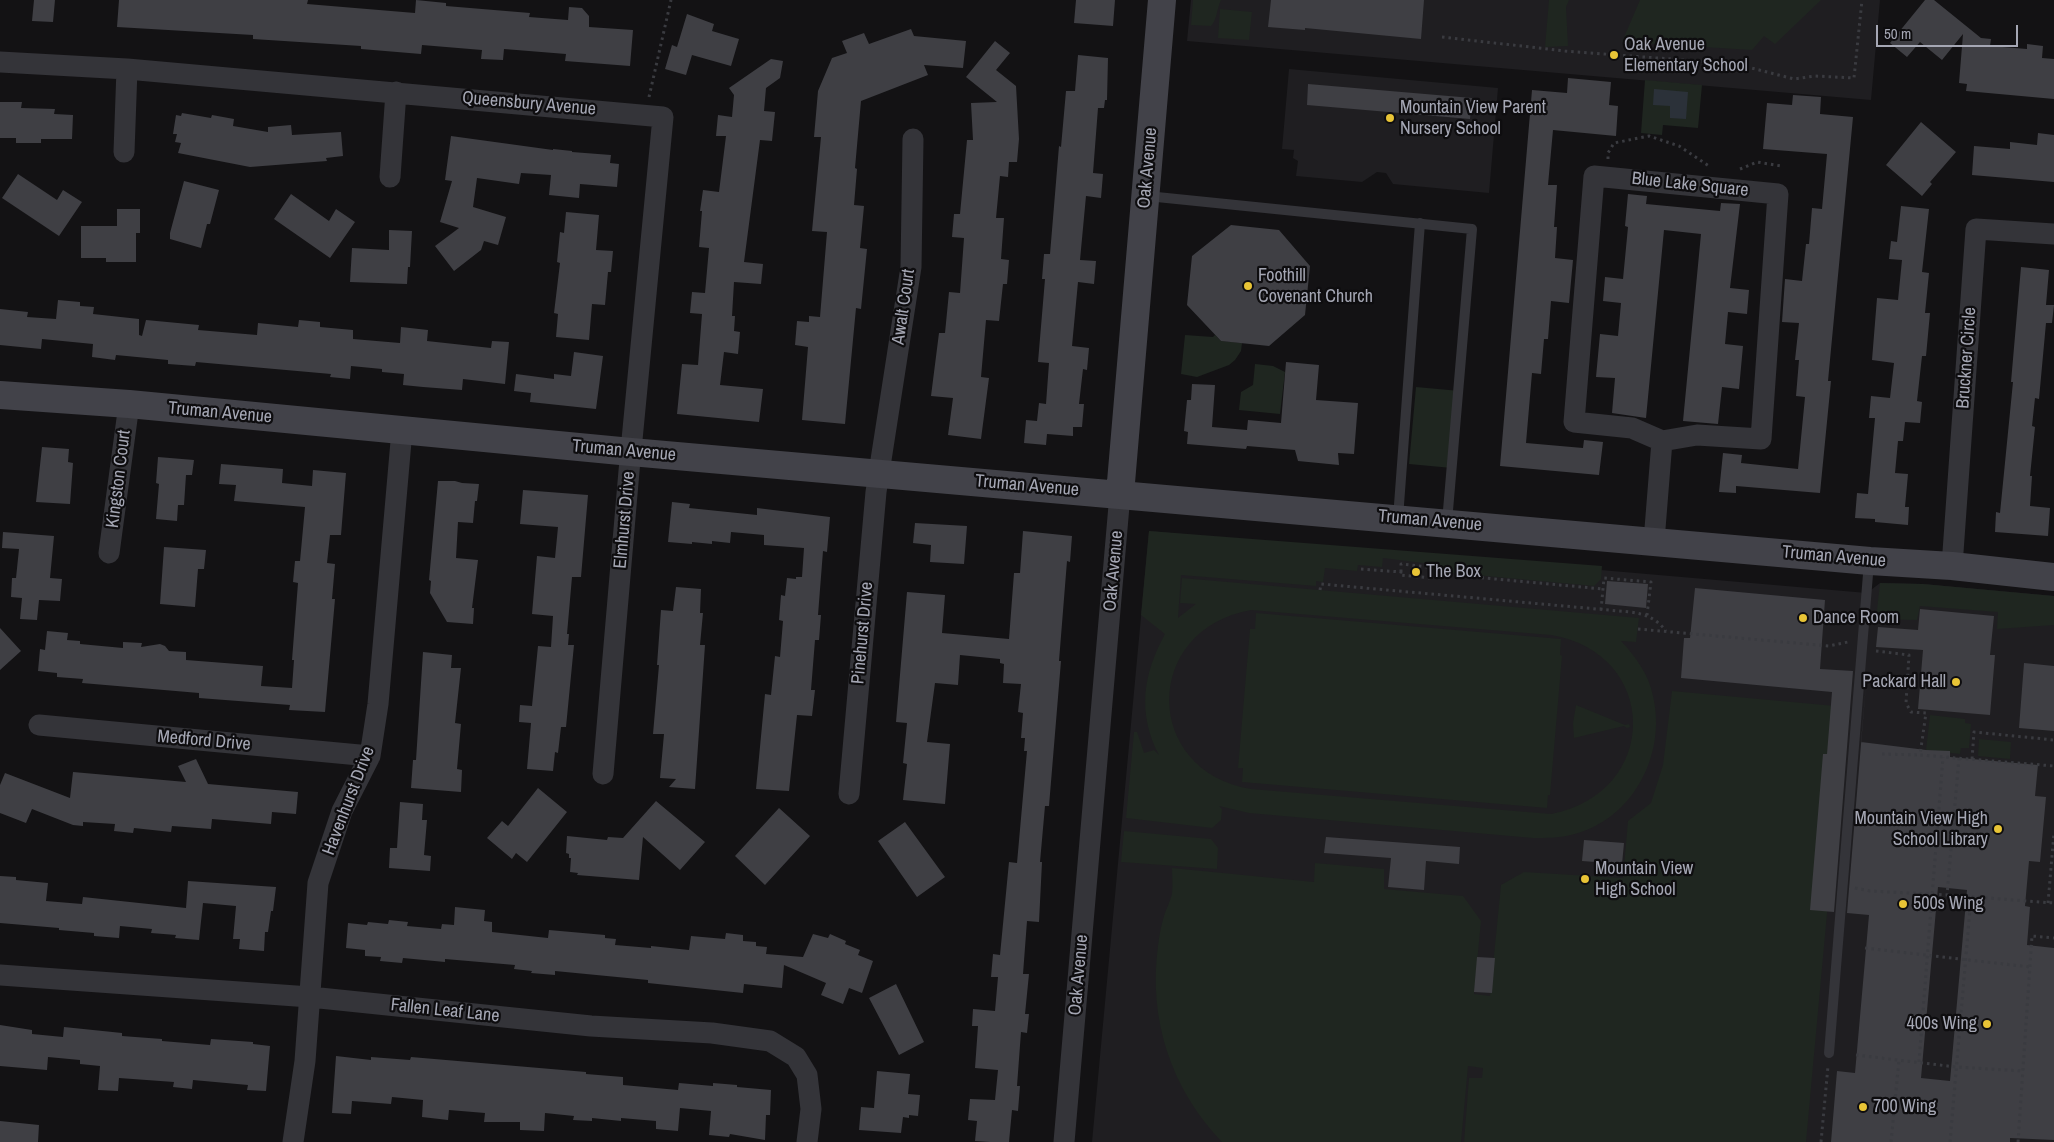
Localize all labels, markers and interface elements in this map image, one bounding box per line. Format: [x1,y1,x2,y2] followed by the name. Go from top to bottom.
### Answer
[1879,15,2022,47] scale bar
[1884,23,1911,44] text: 50 m
[1624,34,1748,76] place label: Oak Avenue Elementary School
[1608,49,1620,61] marker: Oak Avenue Elementary School
[461,87,597,121] street label: Queensbury Avenue
[1400,97,1546,140] place label: Mountain View Parent Nursery School
[1384,112,1396,124] marker: Mountain View Parent Nursery School
[1134,127,1162,209] street label: Oak Avenue
[1631,168,1749,202] street label: Blue Lake Square
[1258,265,1373,308] place label: Foothill Covenant Church
[888,268,920,346] street label: Awalt Court
[1242,280,1254,292] marker: Foothill Covenant Church
[1953,307,1981,409] street label: Bruckner Circle
[167,398,273,428] street label: Truman Avenue
[102,429,136,529] street label: Kingston Court
[571,436,677,466] street label: Truman Avenue
[610,470,640,570] street label: Elmhurst Drive
[974,471,1080,501] street label: Truman Avenue
[1377,506,1483,536] street label: Truman Avenue
[1100,530,1128,612] street label: Oak Avenue
[1781,542,1887,572] street label: Truman Avenue
[1426,561,1481,583] place label: The Box
[1410,566,1422,578] marker: The Box
[848,581,878,685] street label: Pinehurst Drive
[1813,607,1899,629] place label: Dance Room
[1797,612,1809,624] marker: Dance Room
[1862,671,1946,693] place label: Packard Hall
[1950,676,1962,688] marker: Packard Hall
[156,726,252,756] street label: Medford Drive
[318,744,380,858] street label: Havenhurst Drive
[1855,808,1988,851] place label: Mountain View High School Library
[1992,823,2004,835] marker: Mountain View High School Library
[1595,858,1693,901] place label: Mountain View High School
[1579,873,1591,885] marker: Mountain View High School
[1913,893,1984,915] place label: 500s Wing
[1897,898,1909,910] marker: 500s Wing
[1065,934,1093,1016] street label: Oak Avenue
[390,995,500,1027] street label: Fallen Leaf Lane
[1906,1013,1977,1035] place label: 400s Wing
[1981,1018,1993,1030] marker: 400s Wing
[1873,1096,1936,1118] place label: 700 Wing
[1857,1101,1869,1113] marker: 700 Wing

